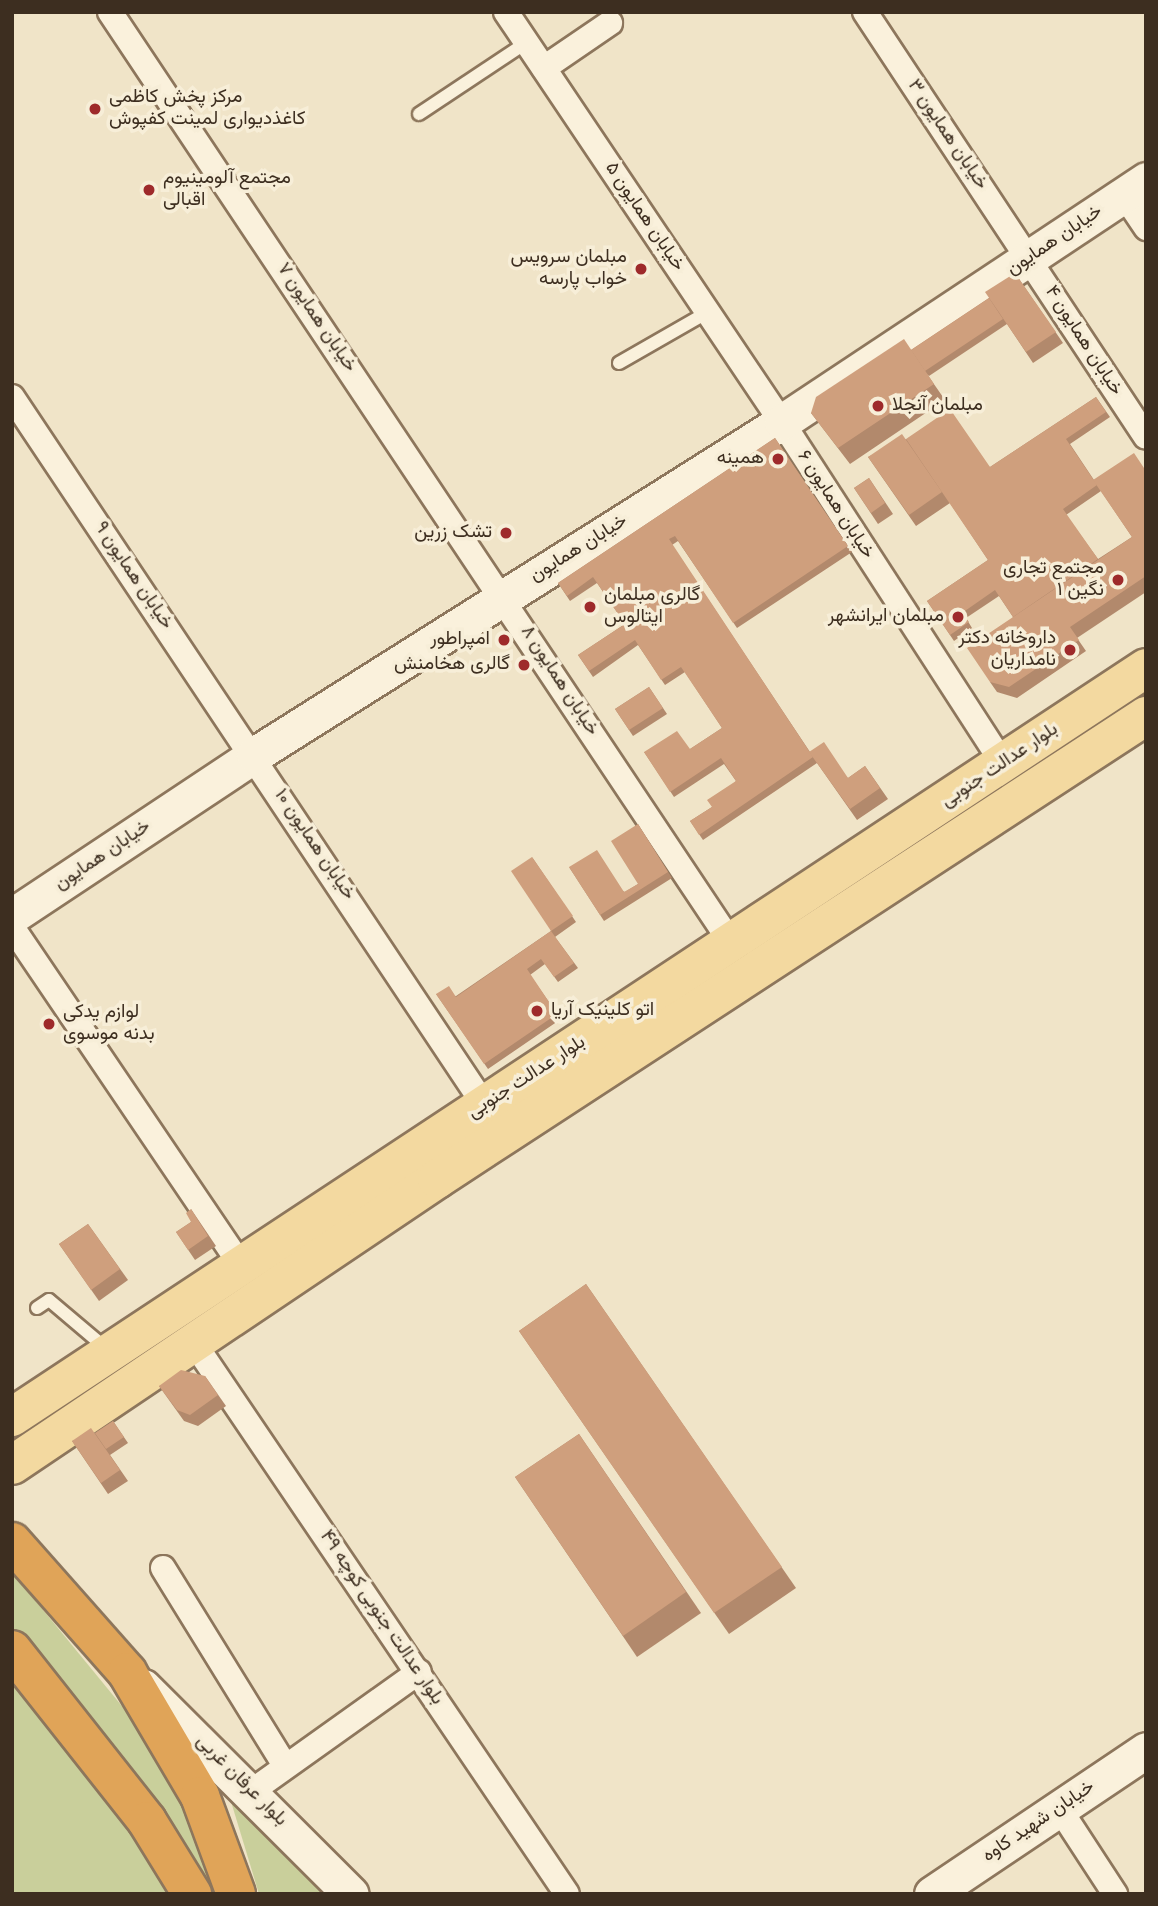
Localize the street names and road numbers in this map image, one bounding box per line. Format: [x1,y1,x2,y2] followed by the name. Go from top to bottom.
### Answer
[902,76,992,194] street label: خیابان همایون ۳
[599,158,689,276] street label: خیابان همایون ۵
[1003,201,1107,281] street label: خیابان همایون
[271,259,361,377] street label: خیابان همایون ۷
[1039,282,1127,400] street label: خیابان همایون ۴
[791,446,879,564] street label: خیابان همایون ۶
[526,510,632,588] street label: خیابان همایون
[89,518,177,634] street label: خیابان همایون ۹
[515,622,603,740] street label: خیابان همایون ۸
[937,719,1063,813] street label: بلوار عدالت جنوبی
[268,785,360,905] street label: خیابان همایون ۱۰
[51,816,155,896] street label: خیابان همایون
[464,1031,590,1125] street label: بلوار عدالت جنوبی
[314,1526,448,1710] street label: بلوار عدالت جنوبی کوچه ۴۹
[190,1730,292,1832] street label: بلوار عرفان غربی
[979,1776,1099,1868] street label: خیابان شهید کاوه

